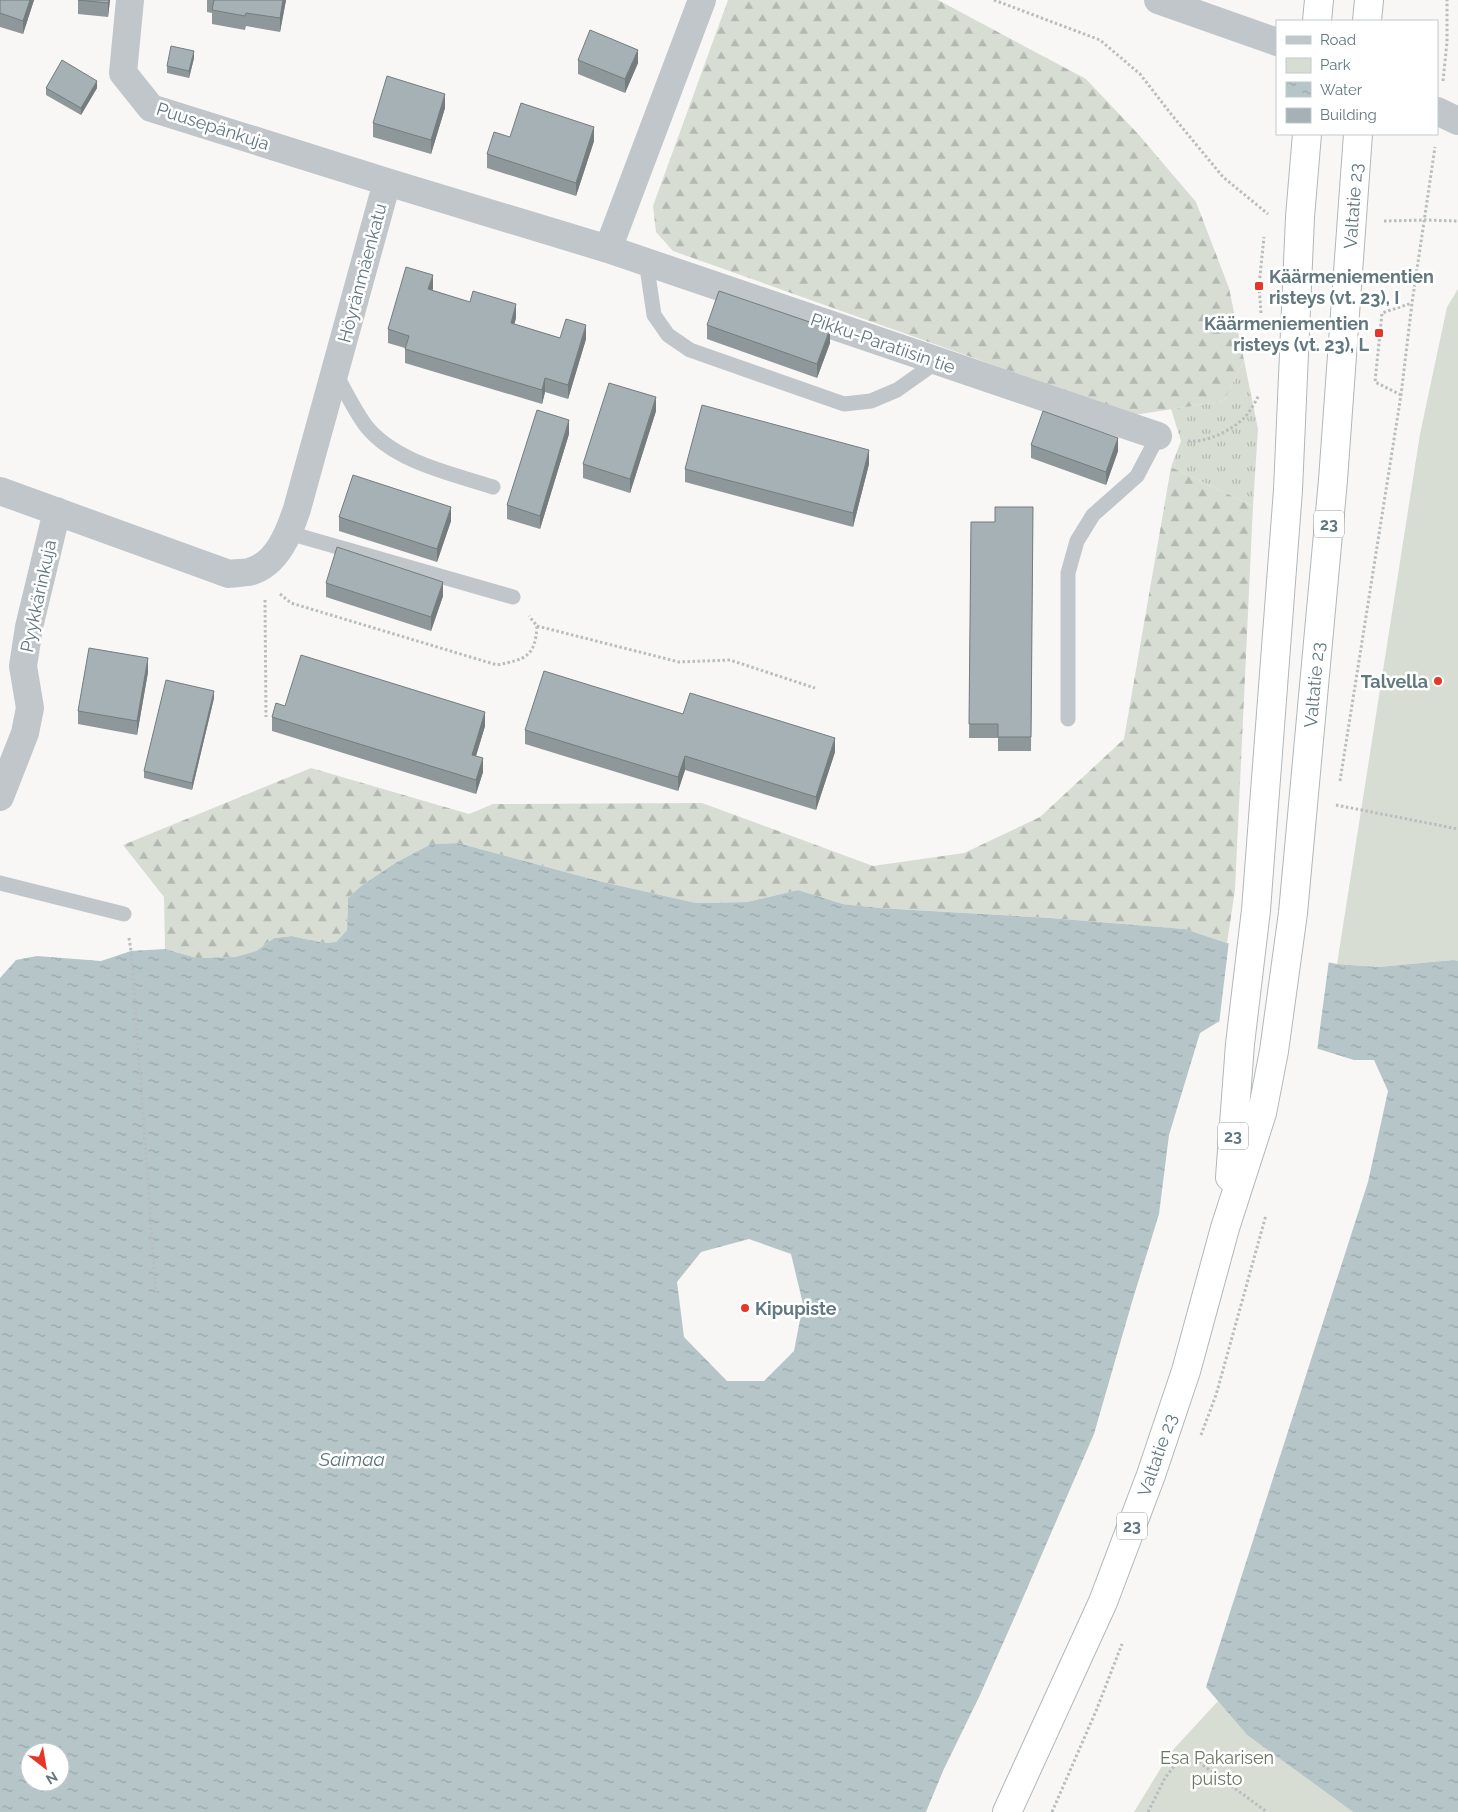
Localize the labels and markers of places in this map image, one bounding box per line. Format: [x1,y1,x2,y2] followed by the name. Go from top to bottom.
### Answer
[1269,266,1434,308] place label: Käärmeniementien risteys (vt. 23), I
[1253,280,1265,292] marker: Käärmeniementien risteys (vt. 23), I
[1204,313,1369,355] place label: Käärmeniementien risteys (vt. 23), L
[1373,327,1385,339] marker: Käärmeniementien risteys (vt. 23), L
[1361,671,1428,692] place label: Talvella
[1432,675,1444,687] marker: Talvella
[755,1298,837,1319] place label: Kipupiste
[739,1302,751,1314] marker: Kipupiste

